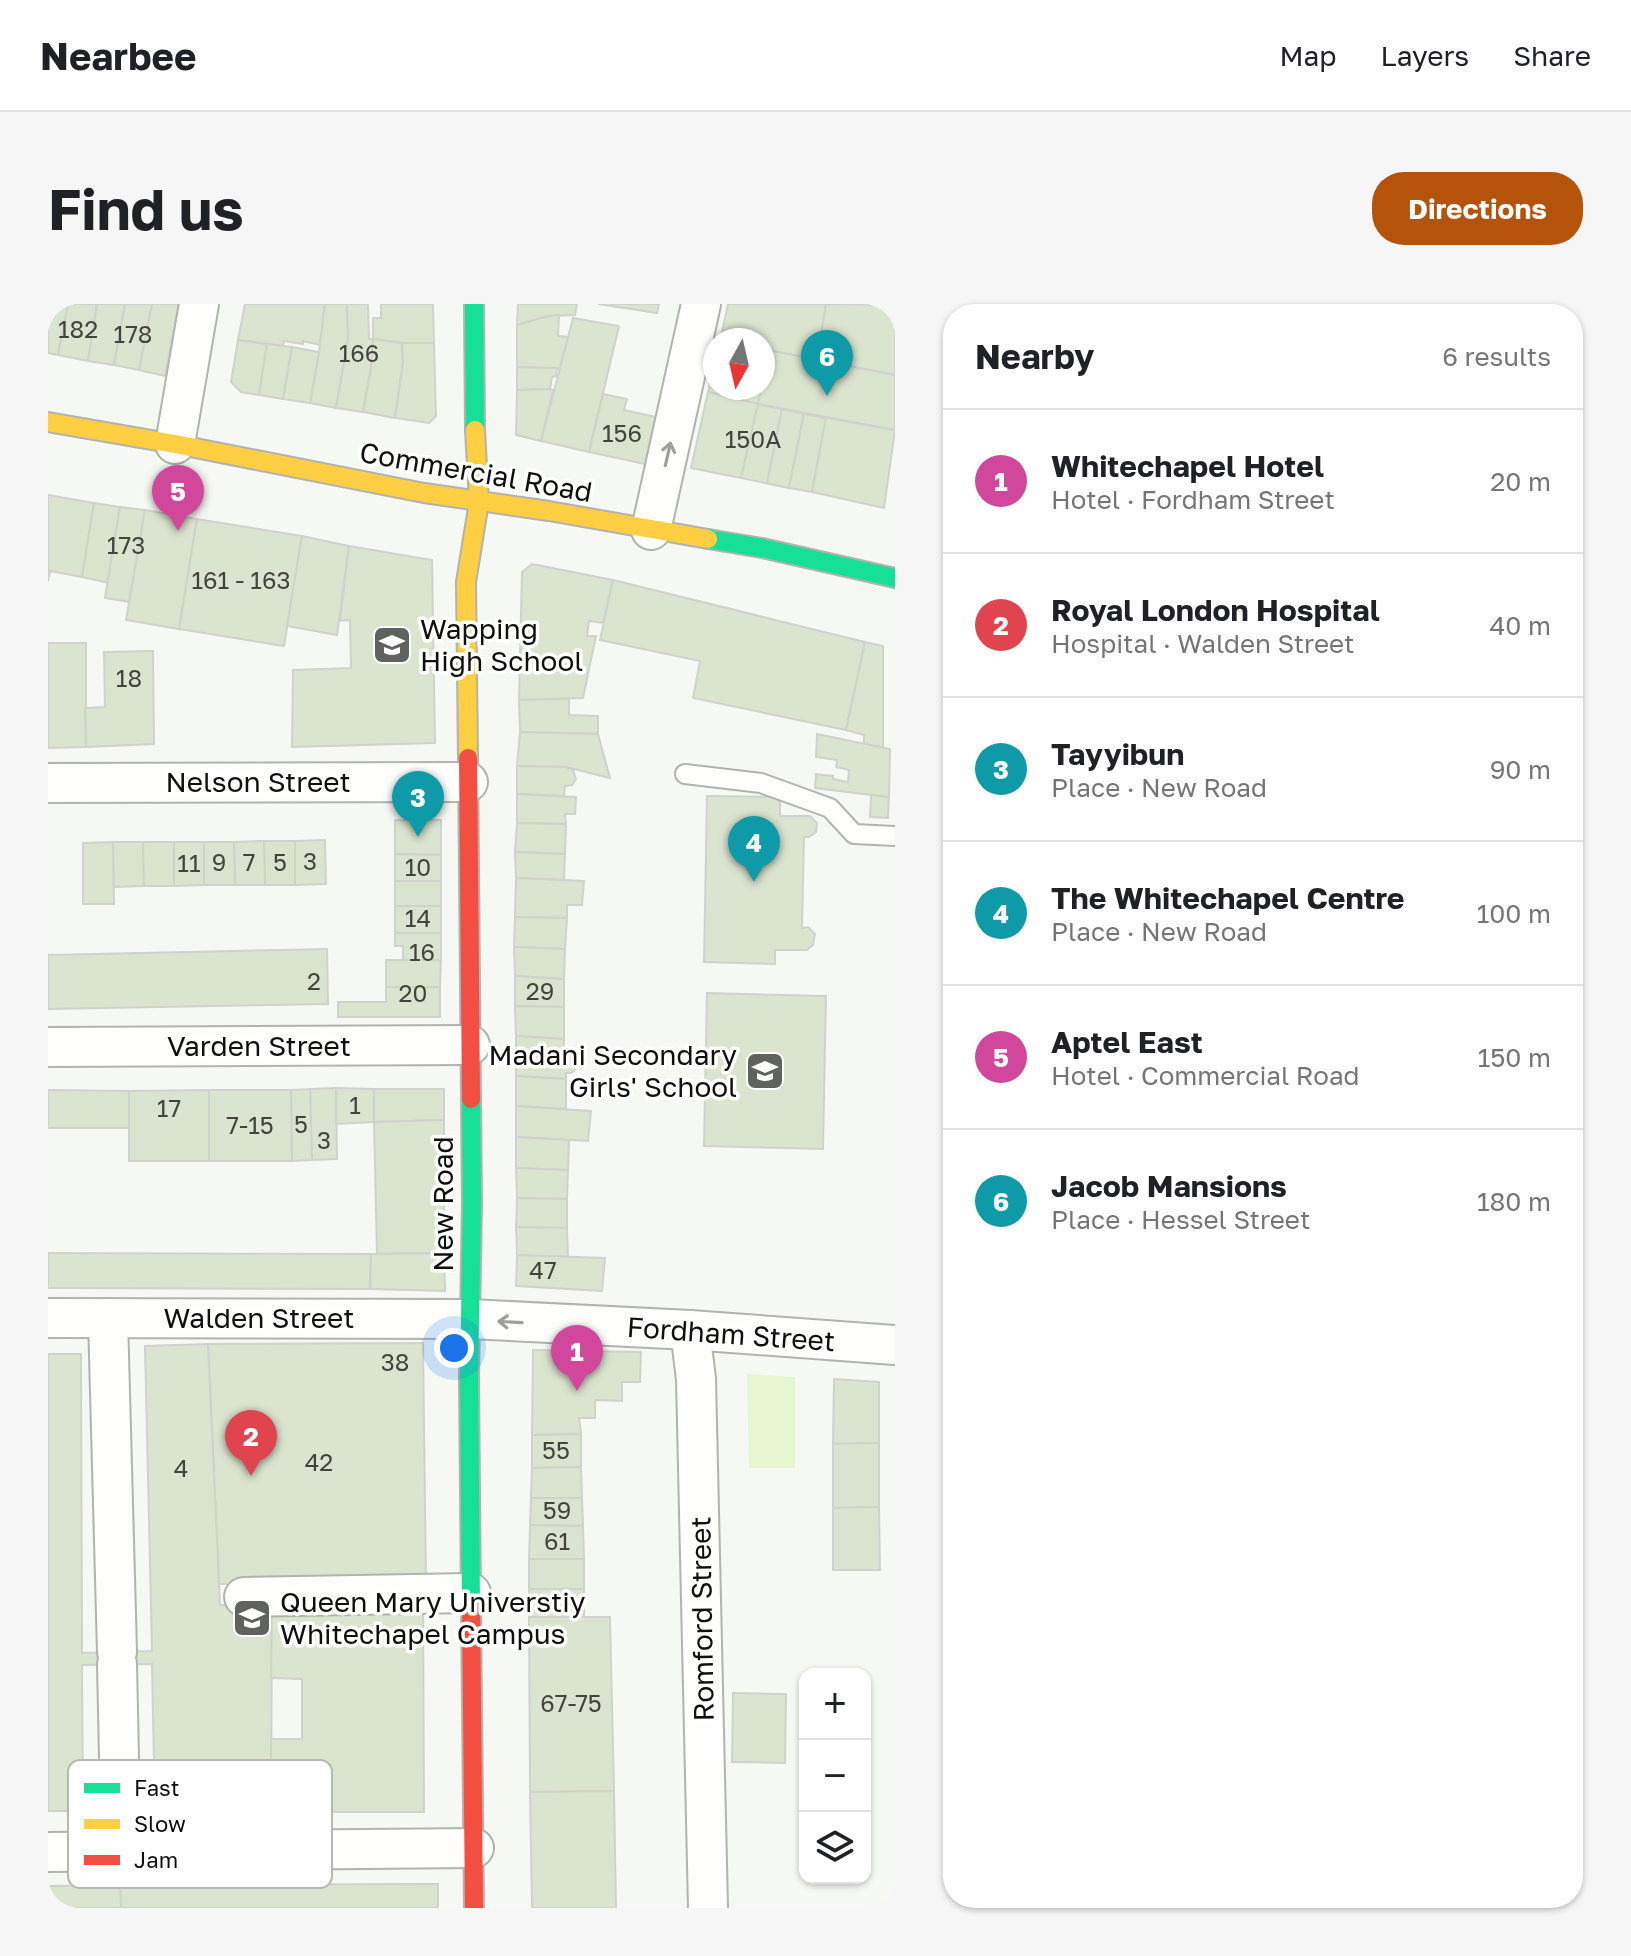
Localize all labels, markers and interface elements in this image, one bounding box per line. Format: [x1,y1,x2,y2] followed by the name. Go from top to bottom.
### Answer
[40,33,196,78] text: Nearbee
[1279,39,1337,72] text: Map
[1381,39,1469,72] text: Layers
[1513,39,1591,72] text: Share
[1372,172,1583,245] button: Directions
[48,175,244,242] text: Find us
[58,314,98,343] house number: 182
[114,319,153,348] house number: 178
[703,328,775,400] north arrow
[801,330,853,396] pin: 6
[975,336,1095,376] text: Nearby
[339,338,379,367] house number: 166
[1442,341,1551,372] text: 6 results
[602,418,642,447] house number: 156
[725,424,781,453] house number: 150A
[357,435,595,508] street label: Commercial Road
[661,442,676,467] one-way arrow
[1051,448,1324,484] text: Whitechapel Hotel
[152,465,204,531] pin: 5
[994,466,1008,497] text: 1
[1490,466,1551,497] text: 20 m
[1051,484,1335,515] text: Hotel · Fordham Street
[107,530,145,559] house number: 173
[191,565,291,594] house number: 161 - 163
[1051,592,1380,628] text: Royal London Hospital
[993,610,1009,641] text: 2
[1490,610,1551,641] text: 40 m
[420,612,583,677] place label: Wapping High School
[371,624,413,666] school or university icon: Wapping High School
[1051,628,1355,659] text: Hospital · Walden Street
[116,663,142,692] house number: 18
[1051,736,1184,772] text: Tayyibun
[993,754,1009,785] text: 3
[1490,754,1551,785] text: 90 m
[165,765,351,798] street label: Nelson Street
[392,771,444,837] pin: 3
[1051,772,1267,803] text: Place · New Road
[728,816,780,882] pin: 4
[303,846,317,875] house number: 3
[212,847,226,876] house number: 9
[243,847,255,876] house number: 7
[273,847,287,876] house number: 5
[177,848,201,877] house number: 11
[405,852,431,881] house number: 10
[1051,880,1405,916] text: The Whitechapel Centre
[993,898,1009,929] text: 4
[1477,898,1551,929] text: 100 m
[405,903,431,932] house number: 14
[1051,916,1267,947] text: Place · New Road
[409,937,435,966] house number: 16
[307,966,321,995] house number: 2
[526,976,554,1005] house number: 29
[399,978,427,1007] house number: 20
[1051,1024,1203,1060] text: Aptel East
[167,1029,351,1062] street label: Varden Street
[488,1038,737,1103] place label: Madani Secondary Girls' School
[993,1042,1009,1073] text: 5
[1478,1042,1551,1073] text: 150 m
[744,1050,786,1092] school or university icon: Madani Secondary Girls' School
[1051,1060,1360,1091] text: Hotel · Commercial Road
[349,1090,361,1119] house number: 1
[157,1093,181,1122] house number: 17
[294,1109,308,1138] house number: 5
[226,1110,274,1139] house number: 7-15
[317,1125,331,1154] house number: 3
[426,1136,459,1272] street label: New Road
[1051,1168,1287,1204] text: Jacob Mansions
[993,1186,1009,1217] text: 6
[1477,1186,1551,1217] text: 180 m
[1051,1204,1310,1235] text: Place · Hessel Street
[529,1255,557,1284] house number: 47
[164,1301,354,1334] street label: Walden Street
[626,1310,836,1357] street label: Fordham Street
[497,1314,524,1329] one-way arrow
[551,1325,603,1391] pin: 1
[434,1328,474,1368] your location
[381,1347,409,1376] house number: 38
[225,1410,277,1476] pin: 2
[542,1435,570,1464] house number: 55
[305,1447,333,1476] house number: 42
[174,1453,188,1482] house number: 4
[543,1495,571,1524] house number: 59
[683,1516,720,1722] street label: Romford Street
[544,1526,570,1555] house number: 61
[280,1585,586,1650] place label: Queen Mary Universtiy Whitechapel Campus
[231,1597,273,1639] school or university icon: Queen Mary Universtiy Whitechapel Campus
[799,1668,871,1884] map controls
[799,1668,871,1740] button: +
[540,1688,602,1717] house number: 67-75
[799,1740,871,1812] button: −
[68,1760,332,1888] legend
[134,1774,180,1801] text: Fast
[134,1810,186,1837] text: Slow
[799,1812,871,1884] button: layers
[134,1846,178,1873] text: Jam

